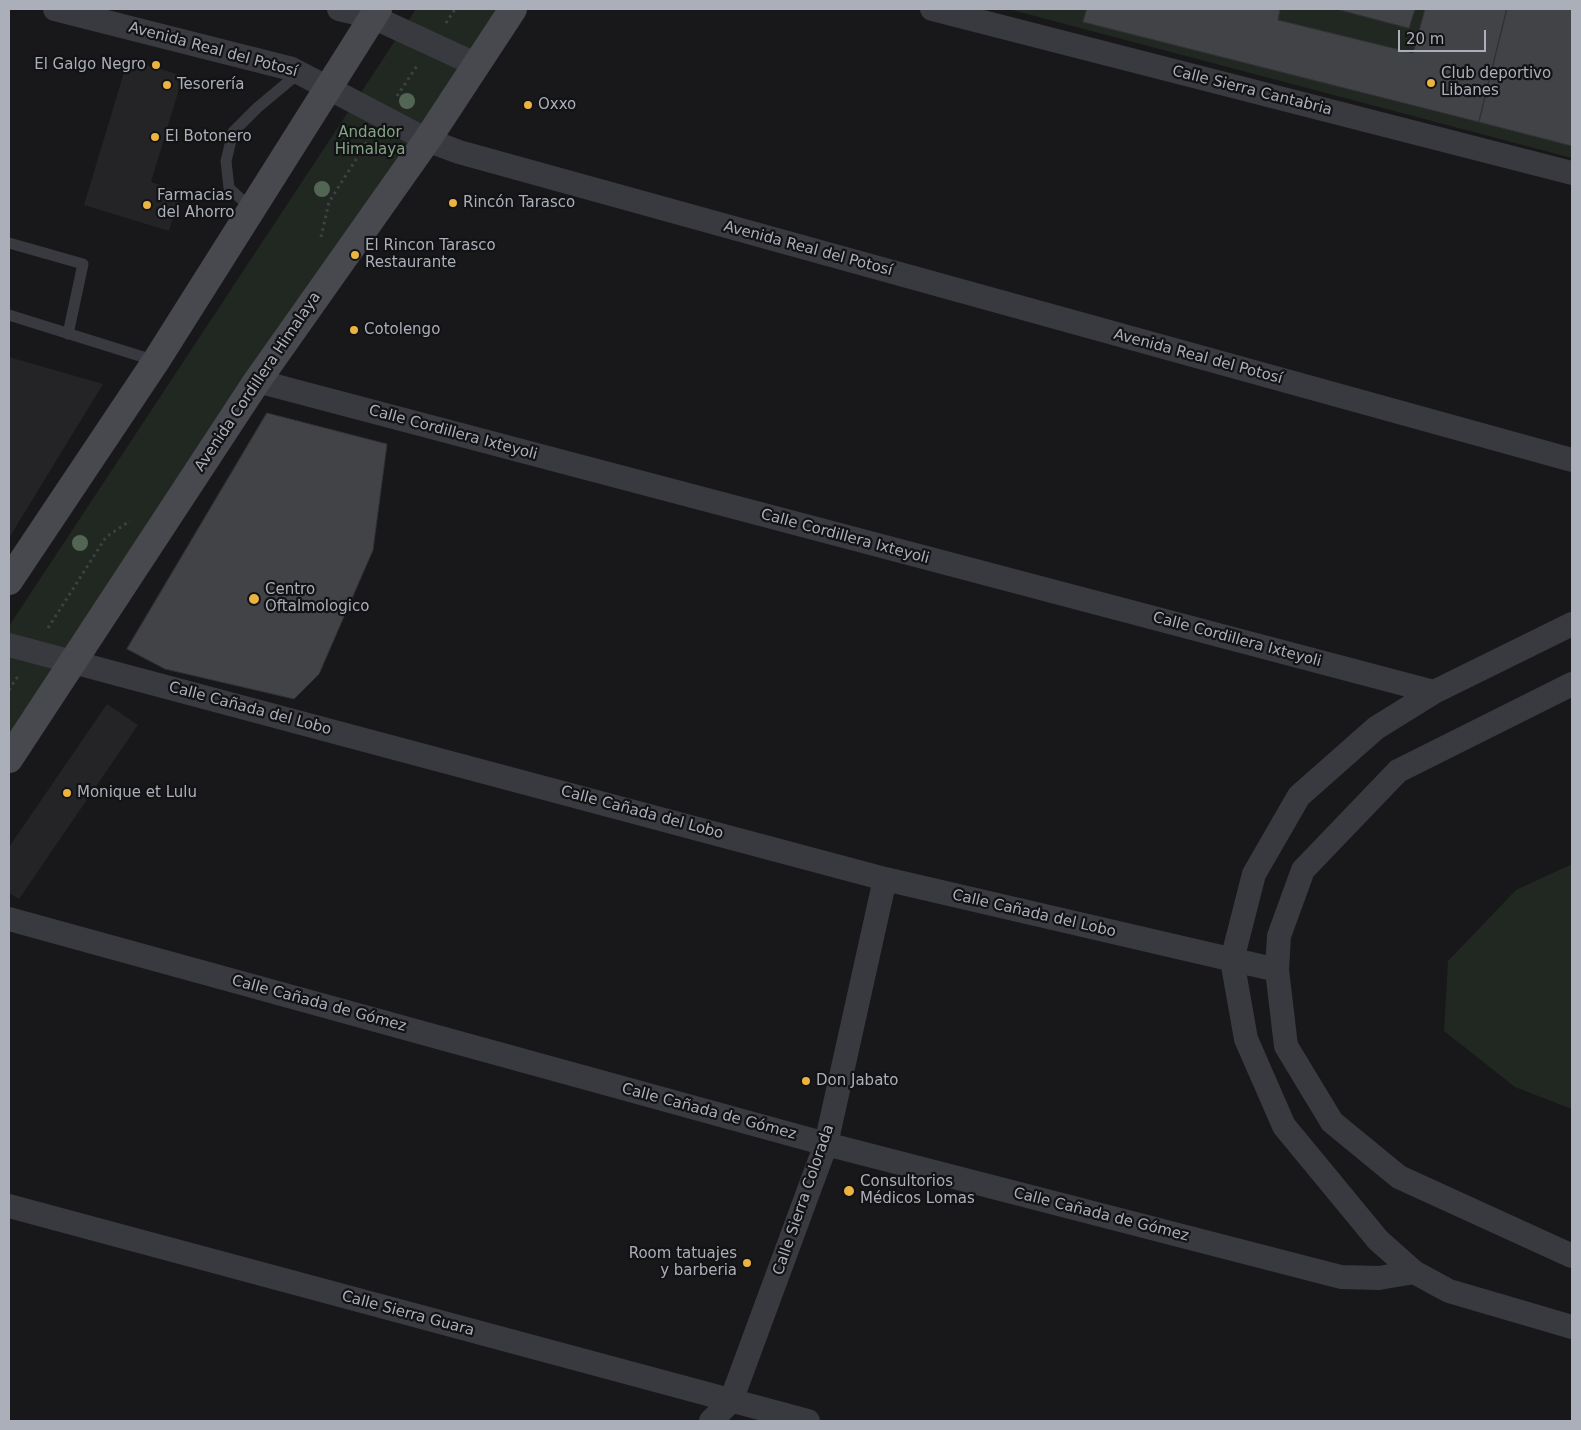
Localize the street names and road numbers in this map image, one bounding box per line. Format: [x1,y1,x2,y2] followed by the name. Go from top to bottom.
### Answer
[127,19,299,81] street label: Avenida Real del Potosí
[1170,62,1334,120] street label: Calle Sierra Cantabria
[722,218,894,280] street label: Avenida Real del Potosí
[191,289,325,475] street label: Avenida Cordillera Himalaya
[1112,326,1284,388] street label: Avenida Real del Potosí
[367,402,539,464] street label: Calle Cordillera Ixteyoli
[759,506,931,568] street label: Calle Cordillera Ixteyoli
[1151,609,1323,671] street label: Calle Cordillera Ixteyoli
[167,679,333,739] street label: Calle Cañada del Lobo
[559,783,725,843] street label: Calle Cañada del Lobo
[950,886,1118,942] street label: Calle Cañada del Lobo
[230,972,408,1036] street label: Calle Cañada de Gómez
[620,1080,798,1144] street label: Calle Cañada de Gómez
[770,1122,838,1278] street label: Calle Sierra Colorada
[1012,1185,1190,1245] street label: Calle Cañada de Gómez
[340,1288,476,1340] street label: Calle Sierra Guara

